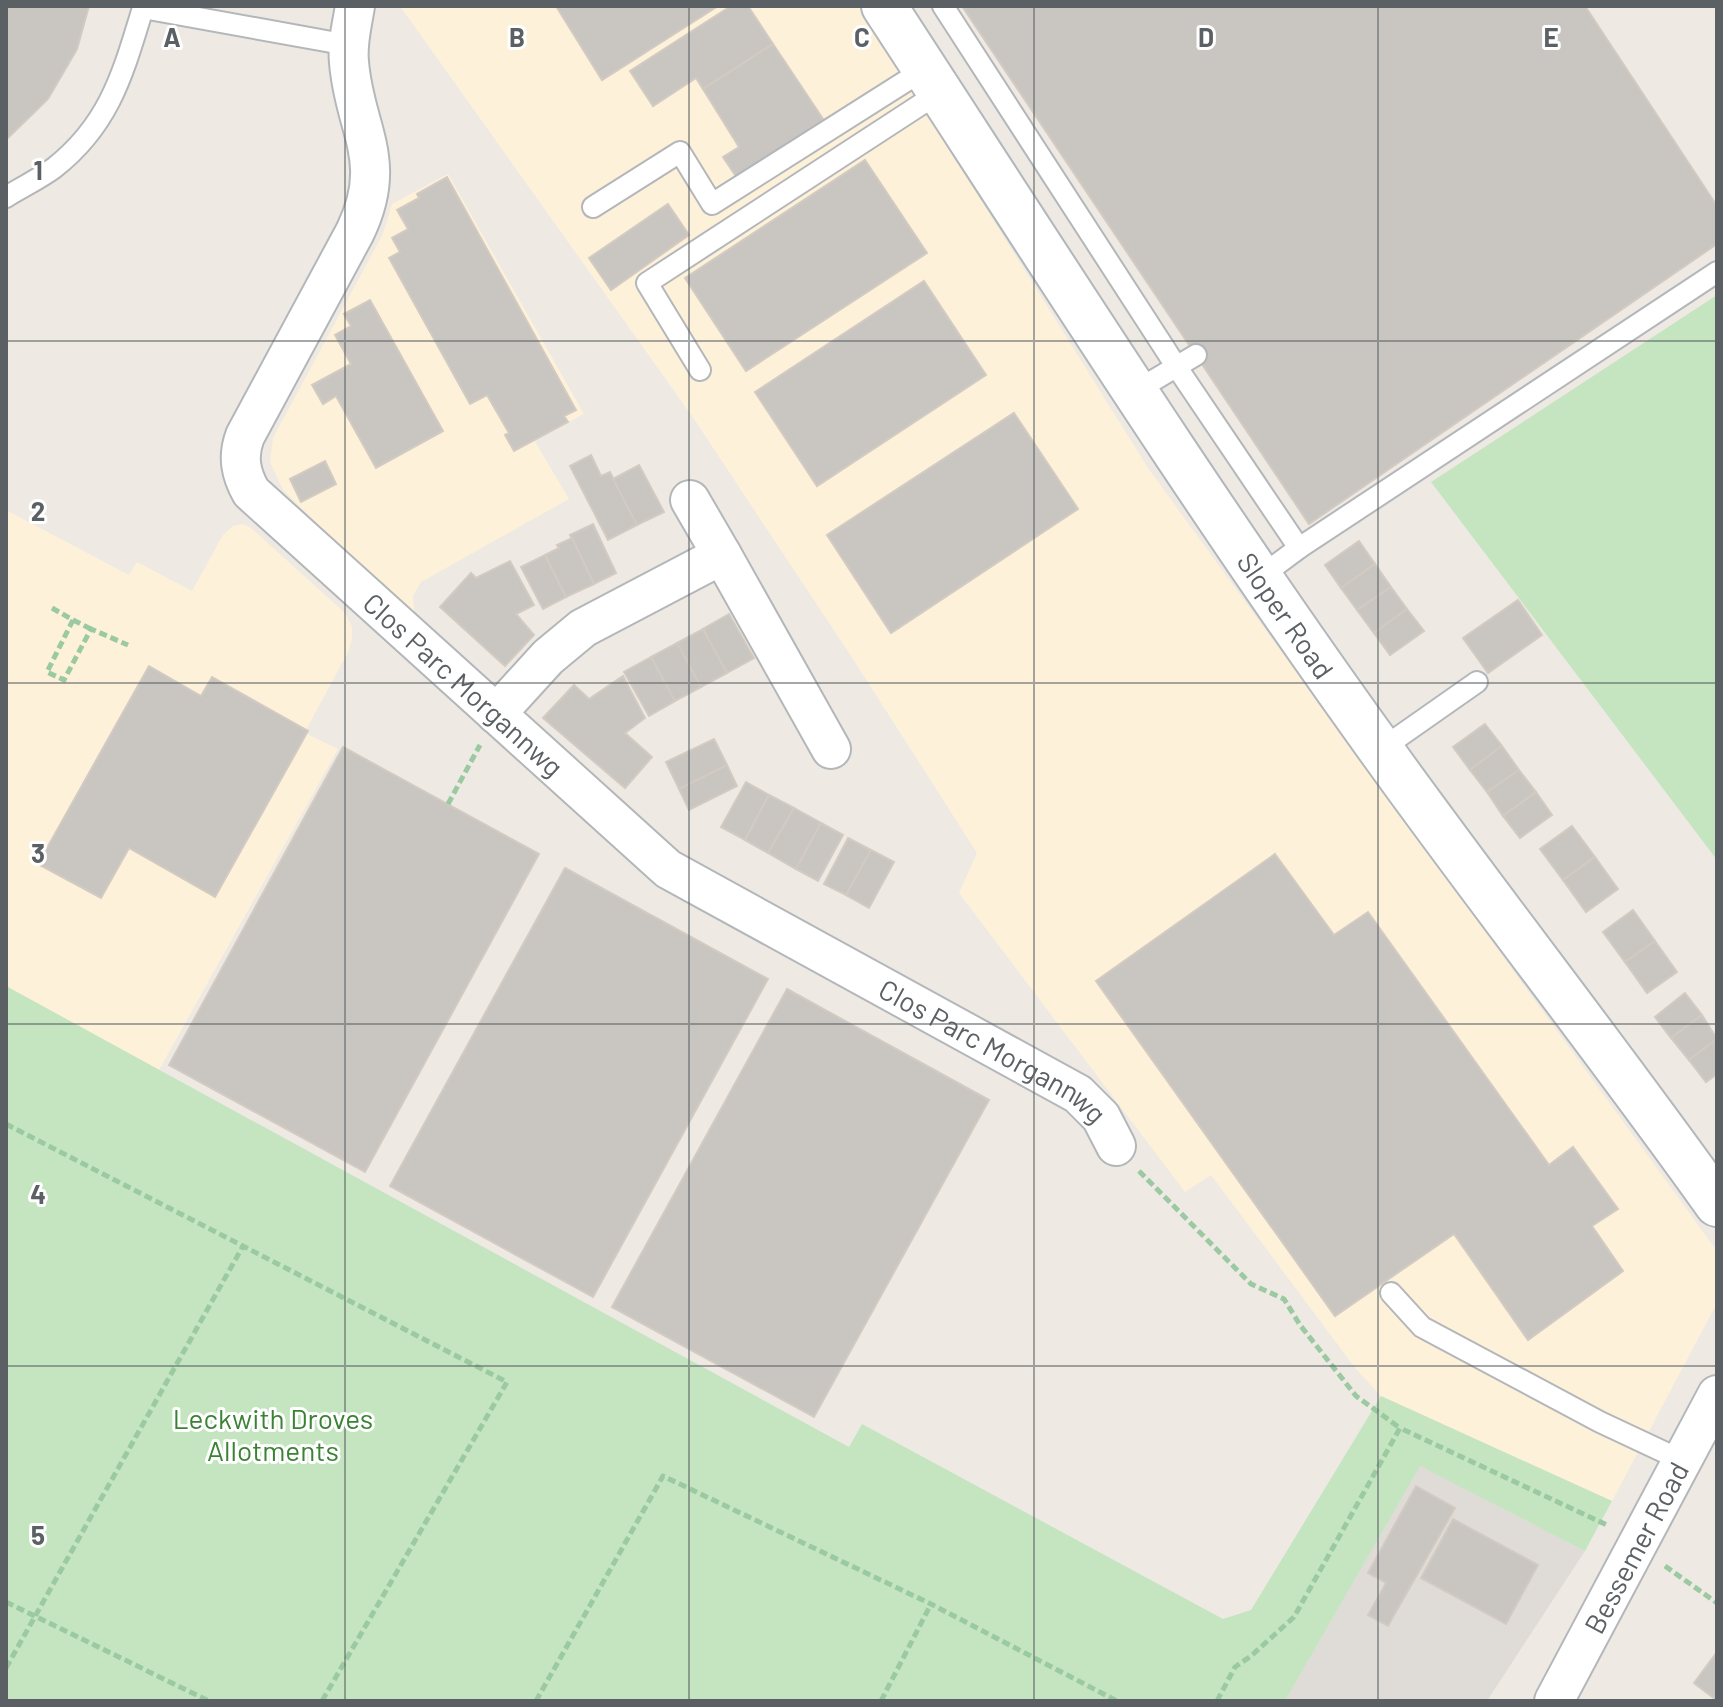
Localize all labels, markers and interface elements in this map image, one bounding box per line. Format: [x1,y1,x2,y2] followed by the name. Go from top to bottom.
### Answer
[163,21,181,52] text: A
[509,21,525,52] text: B
[854,21,870,52] text: C
[1198,21,1214,52] text: D
[1543,21,1559,52] text: E
[33,154,43,185] text: 1
[31,495,45,526] text: 2
[1230,546,1342,685] street label: Sloper Road
[357,585,571,783] street label: Clos Parc Morgannwg
[31,837,45,868] text: 3
[873,971,1114,1130] street label: Clos Parc Morgannwg
[30,1178,46,1209] text: 4
[173,1401,373,1467] park label: Leckwith Droves Allotments
[1576,1456,1695,1639] street label: Bessemer Road
[31,1519,45,1550] text: 5

